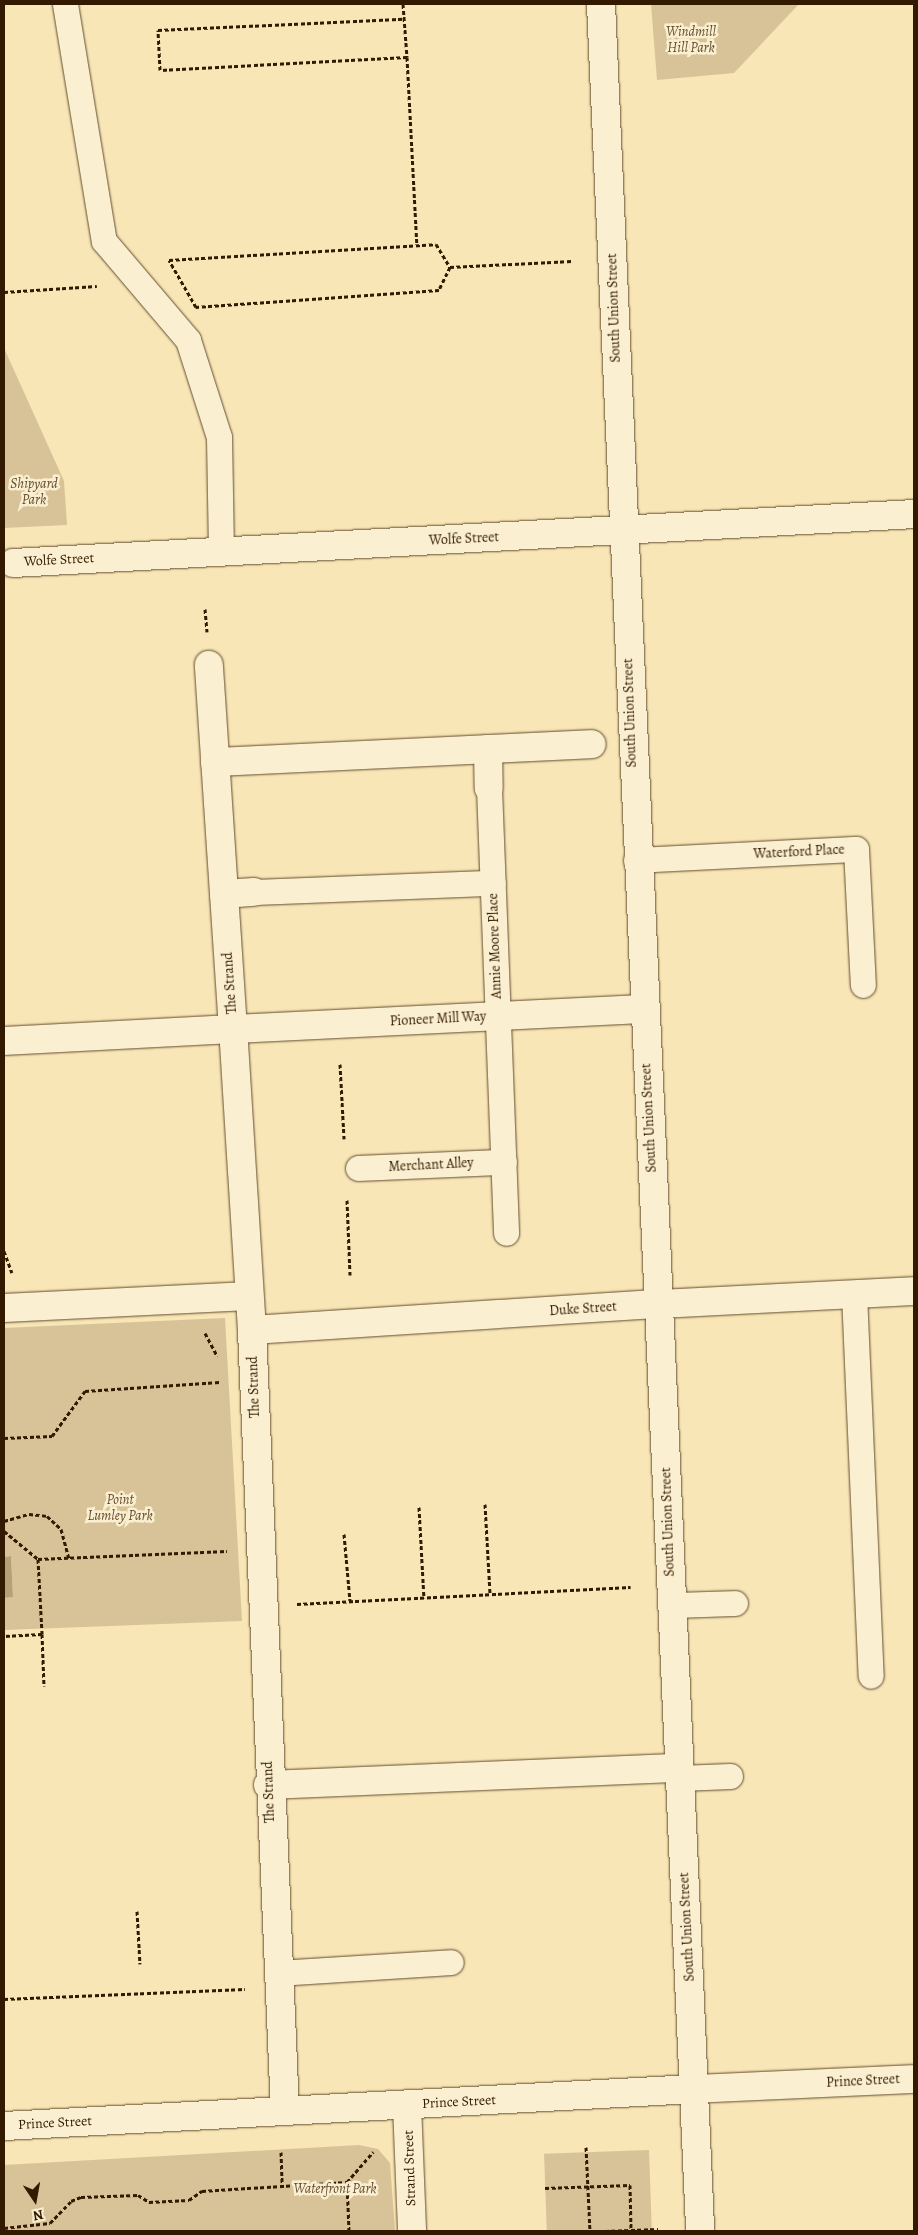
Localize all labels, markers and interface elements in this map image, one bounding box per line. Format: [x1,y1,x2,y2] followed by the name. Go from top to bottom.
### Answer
[666,24,716,56] park label: Windmill Hill Park
[604,253,624,363] street label: South Union Street
[10,476,58,508] park label: Shipyard Park
[428,529,500,549] street label: Wolfe Street
[23,550,95,570] street label: Wolfe Street
[620,658,640,768] street label: South Union Street
[753,841,845,863] street label: Waterford Place
[485,893,505,999] street label: Annie Moore Place
[219,952,241,1014] street label: The Strand
[389,1008,487,1030] street label: Pioneer Mill Way
[638,1063,660,1173] street label: South Union Street
[388,1154,474,1176] street label: Merchant Alley
[549,1298,617,1320] street label: Duke Street
[245,1356,263,1418] street label: The Strand
[658,1467,678,1577] street label: South Union Street
[87,1492,153,1524] park label: Point Lumley Park
[260,1761,278,1823] street label: The Strand
[676,1872,698,1982] street label: South Union Street
[826,2071,900,2091] street label: Prince Street
[422,2092,496,2112] street label: Prince Street
[18,2113,92,2133] street label: Prince Street
[400,2130,420,2206] street label: Strand Street
[10,2175,60,2225] north arrow
[293,2181,377,2197] park label: Waterfront Park
[31,2205,45,2226] text: N

